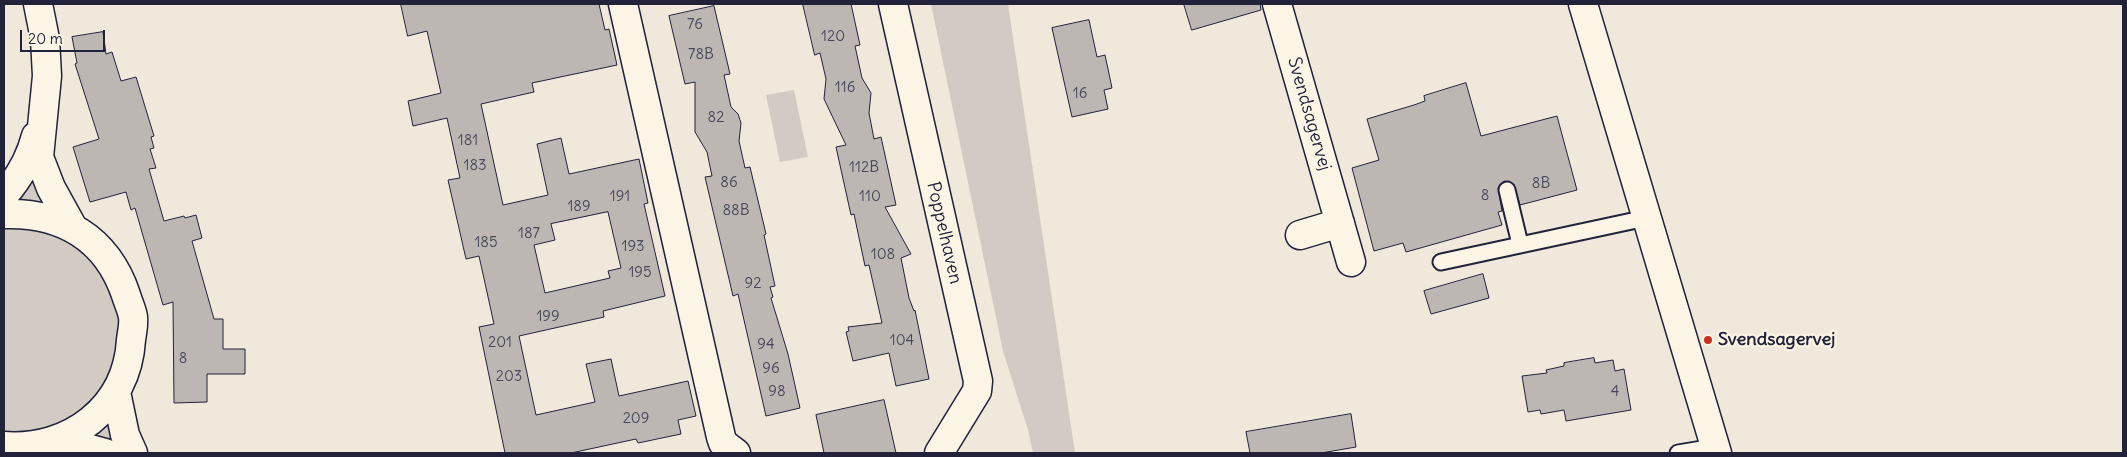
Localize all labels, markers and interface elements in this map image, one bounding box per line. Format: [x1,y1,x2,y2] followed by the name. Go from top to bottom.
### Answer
[687,16,703,34] house number: 76
[22,20,108,52] scale bar
[821,28,845,46] house number: 120
[28,29,63,48] text: 20 m
[688,46,714,64] house number: 78B
[1282,55,1336,173] street label: Svendsagervej
[835,79,855,97] house number: 116
[1073,85,1087,103] house number: 16
[708,109,724,127] house number: 82
[458,132,478,150] house number: 181
[463,157,487,175] house number: 183
[849,159,879,177] house number: 112B
[720,174,738,192] house number: 86
[1532,175,1550,193] house number: 8B
[922,180,966,286] street label: Poppelhaven
[1481,187,1489,205] house number: 8
[610,188,630,206] house number: 191
[859,188,881,206] house number: 110
[567,198,591,216] house number: 189
[722,202,750,220] house number: 88B
[518,225,540,243] house number: 187
[474,234,498,252] house number: 185
[621,238,645,256] house number: 193
[871,246,895,264] house number: 108
[628,264,652,282] house number: 195
[745,275,761,293] house number: 92
[536,308,560,326] house number: 199
[1718,329,1835,351] place label: Svendsagervej
[890,332,914,350] house number: 104
[488,334,512,352] house number: 201
[1702,334,1714,346] marker: Svendsagervej
[757,336,775,354] house number: 94
[179,350,187,368] house number: 8
[762,360,780,378] house number: 96
[496,368,522,386] house number: 203
[768,383,786,401] house number: 98
[1611,383,1619,401] house number: 4
[623,410,649,428] house number: 209

